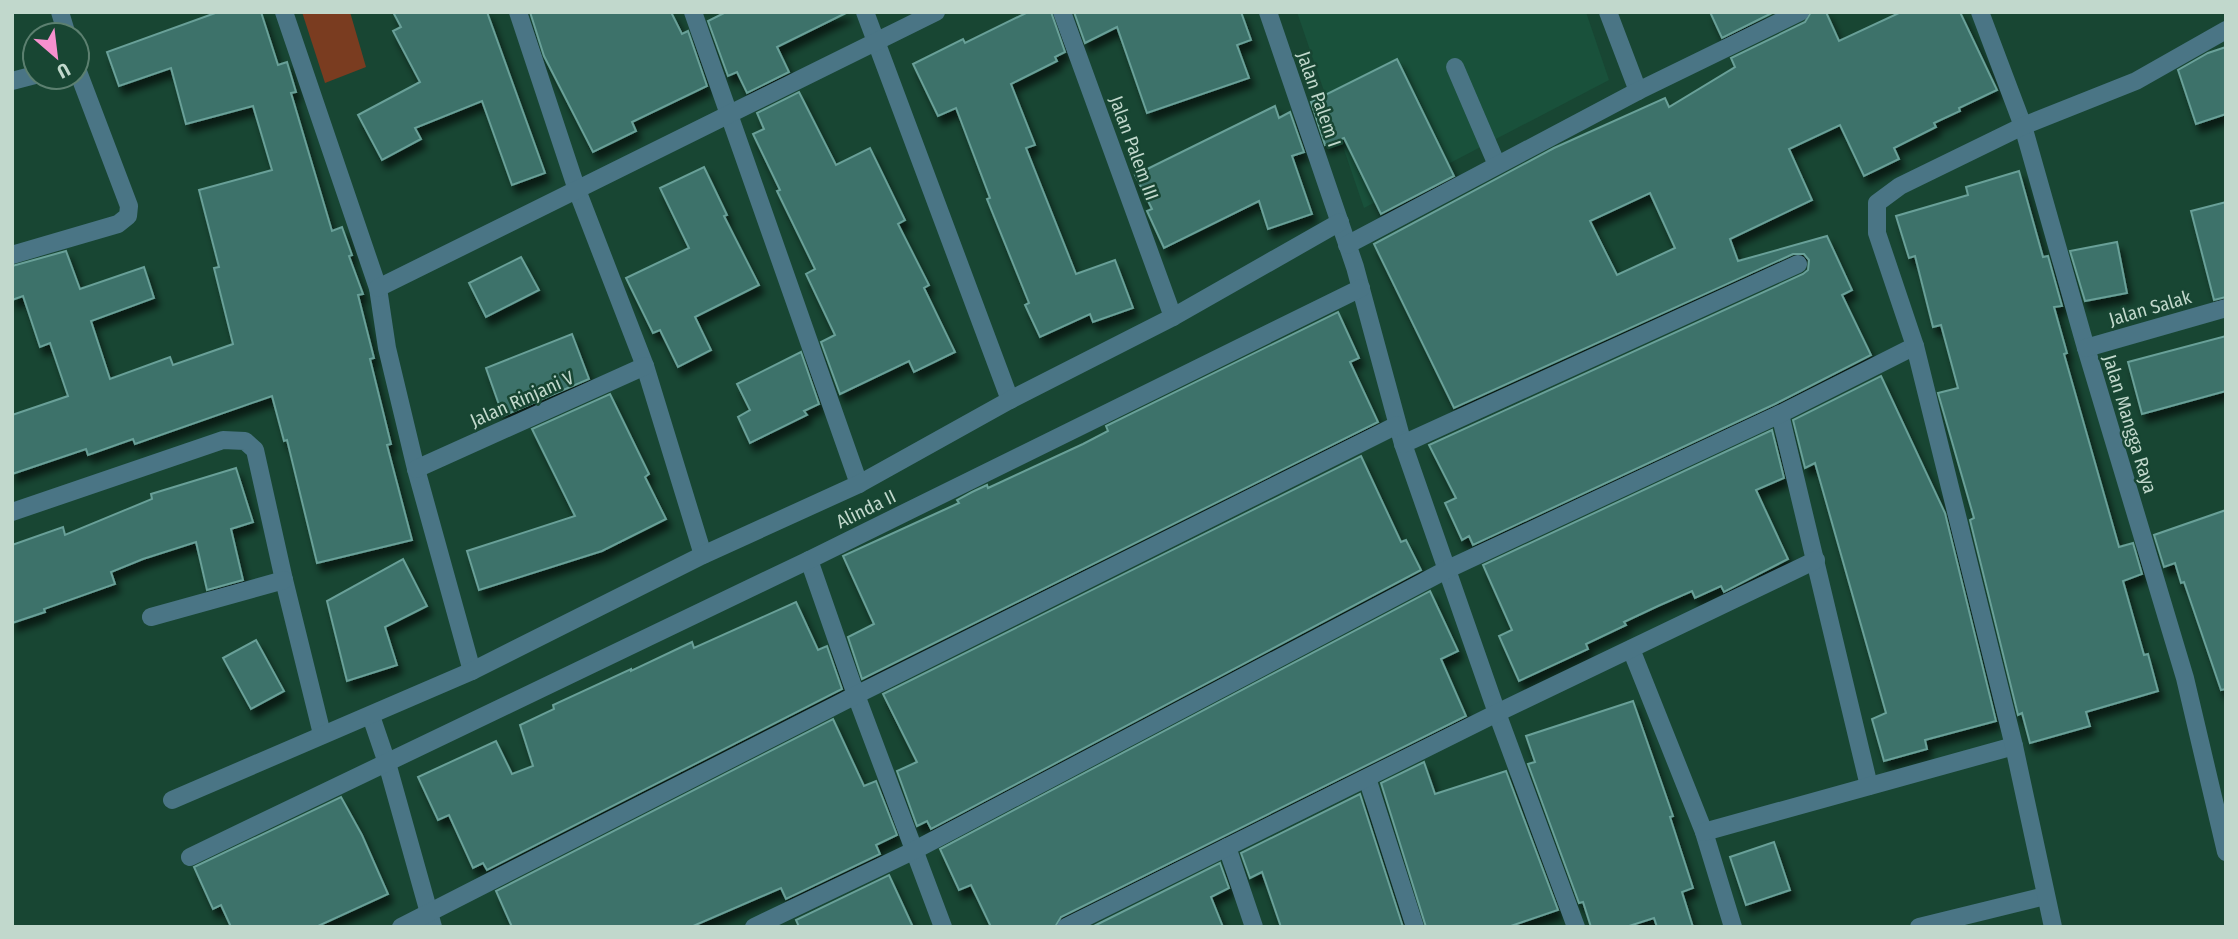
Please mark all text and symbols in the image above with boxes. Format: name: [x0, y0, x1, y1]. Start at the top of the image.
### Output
north arrow: [21, 21, 91, 91]
street label: Jalan Palem I: [1292, 48, 1346, 150]
text: U: [53, 58, 74, 83]
street label: Jalan Palem III: [1104, 93, 1164, 203]
street label: Jalan Salak: [2106, 285, 2194, 331]
street label: Jalan Mangga Raya: [2098, 352, 2162, 496]
street label: Jalan Rinjani V: [467, 366, 578, 432]
street label: Alinda II: [832, 485, 900, 533]

